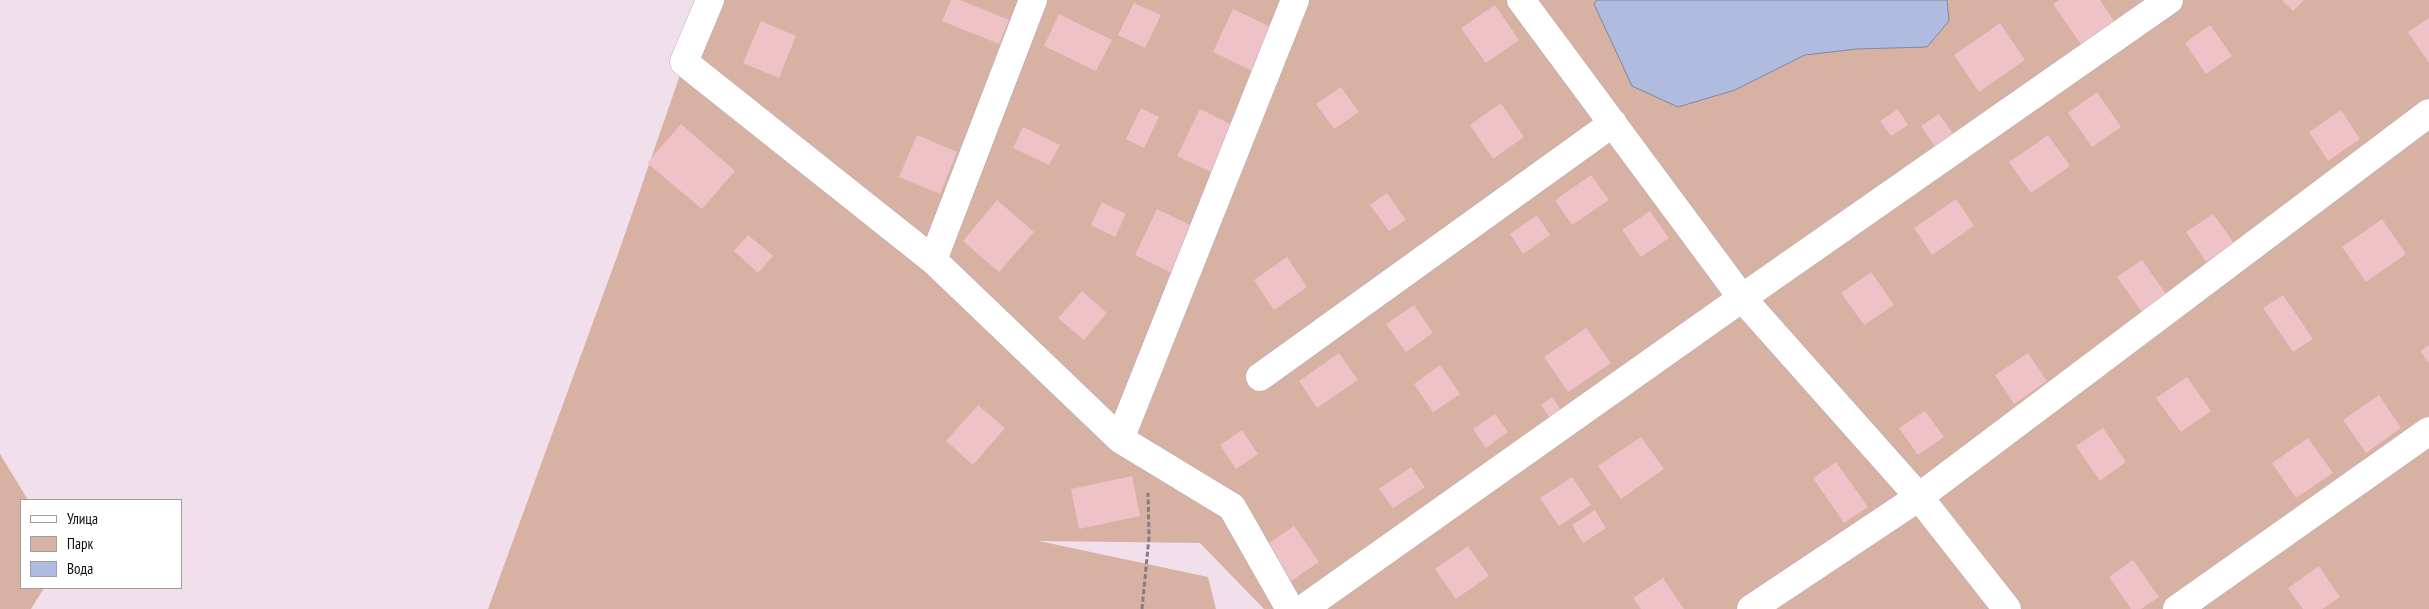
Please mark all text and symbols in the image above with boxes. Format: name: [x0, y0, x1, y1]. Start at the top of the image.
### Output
legend: [20, 499, 182, 589]
text: Улица: [67, 509, 98, 528]
text: Парк: [67, 534, 93, 553]
text: Вода: [67, 559, 93, 578]

